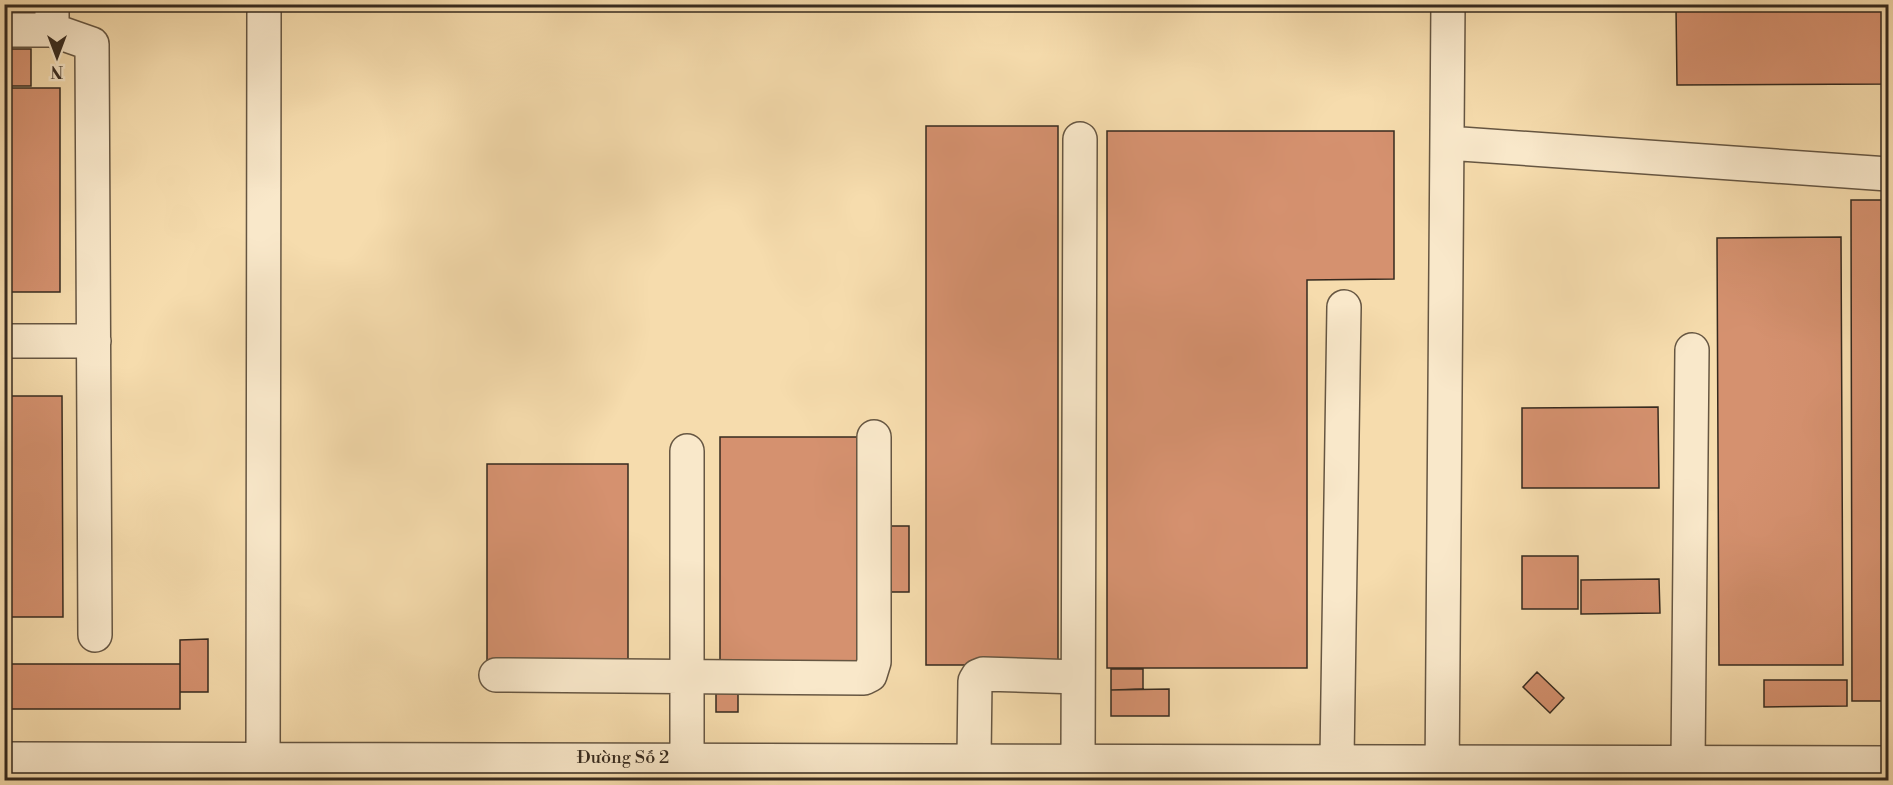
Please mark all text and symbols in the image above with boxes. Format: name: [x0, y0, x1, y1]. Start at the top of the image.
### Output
north arrow: [27, 27, 87, 87]
text: N: [50, 61, 63, 81]
street label: Đường Số 2: [577, 746, 669, 769]

